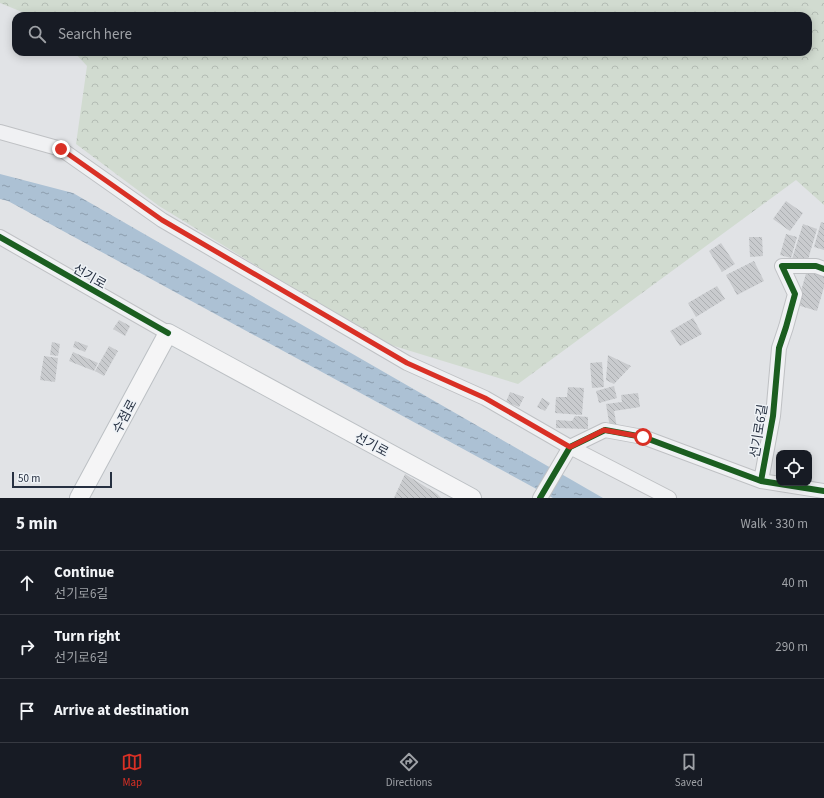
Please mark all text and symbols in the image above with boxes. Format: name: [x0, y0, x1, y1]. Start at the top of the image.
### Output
search box: [12, 12, 812, 56]
icon: search: [26, 23, 48, 45]
text: Search here: [58, 24, 132, 45]
route end: [52, 140, 70, 158]
street label: 선기로: [69, 260, 110, 294]
street label: 수점로: [109, 396, 141, 437]
street label: 선기로6길: [746, 403, 772, 459]
route start: [634, 428, 652, 446]
street label: 선기로: [351, 429, 392, 461]
map controls: [776, 450, 812, 486]
button: locate: [776, 450, 812, 486]
scale bar: [12, 470, 112, 489]
text: 50 m: [18, 471, 40, 486]
text: 5 min: [16, 512, 57, 536]
text: Walk · 330 m: [740, 515, 808, 533]
text: Continue: [54, 562, 114, 583]
icon: ahead: [16, 572, 38, 594]
text: 40 m: [782, 574, 808, 592]
text: 선기로6길: [54, 585, 108, 603]
text: Turn right: [54, 626, 120, 647]
icon: right: [16, 636, 38, 658]
text: 290 m: [775, 638, 808, 656]
text: 선기로6길: [54, 649, 108, 667]
icon: arrive: [16, 700, 38, 722]
text: Arrive at destination: [54, 700, 189, 721]
tab: Map: [121, 751, 143, 790]
tab: Directions: [386, 751, 432, 790]
tab: Saved: [675, 751, 703, 790]

